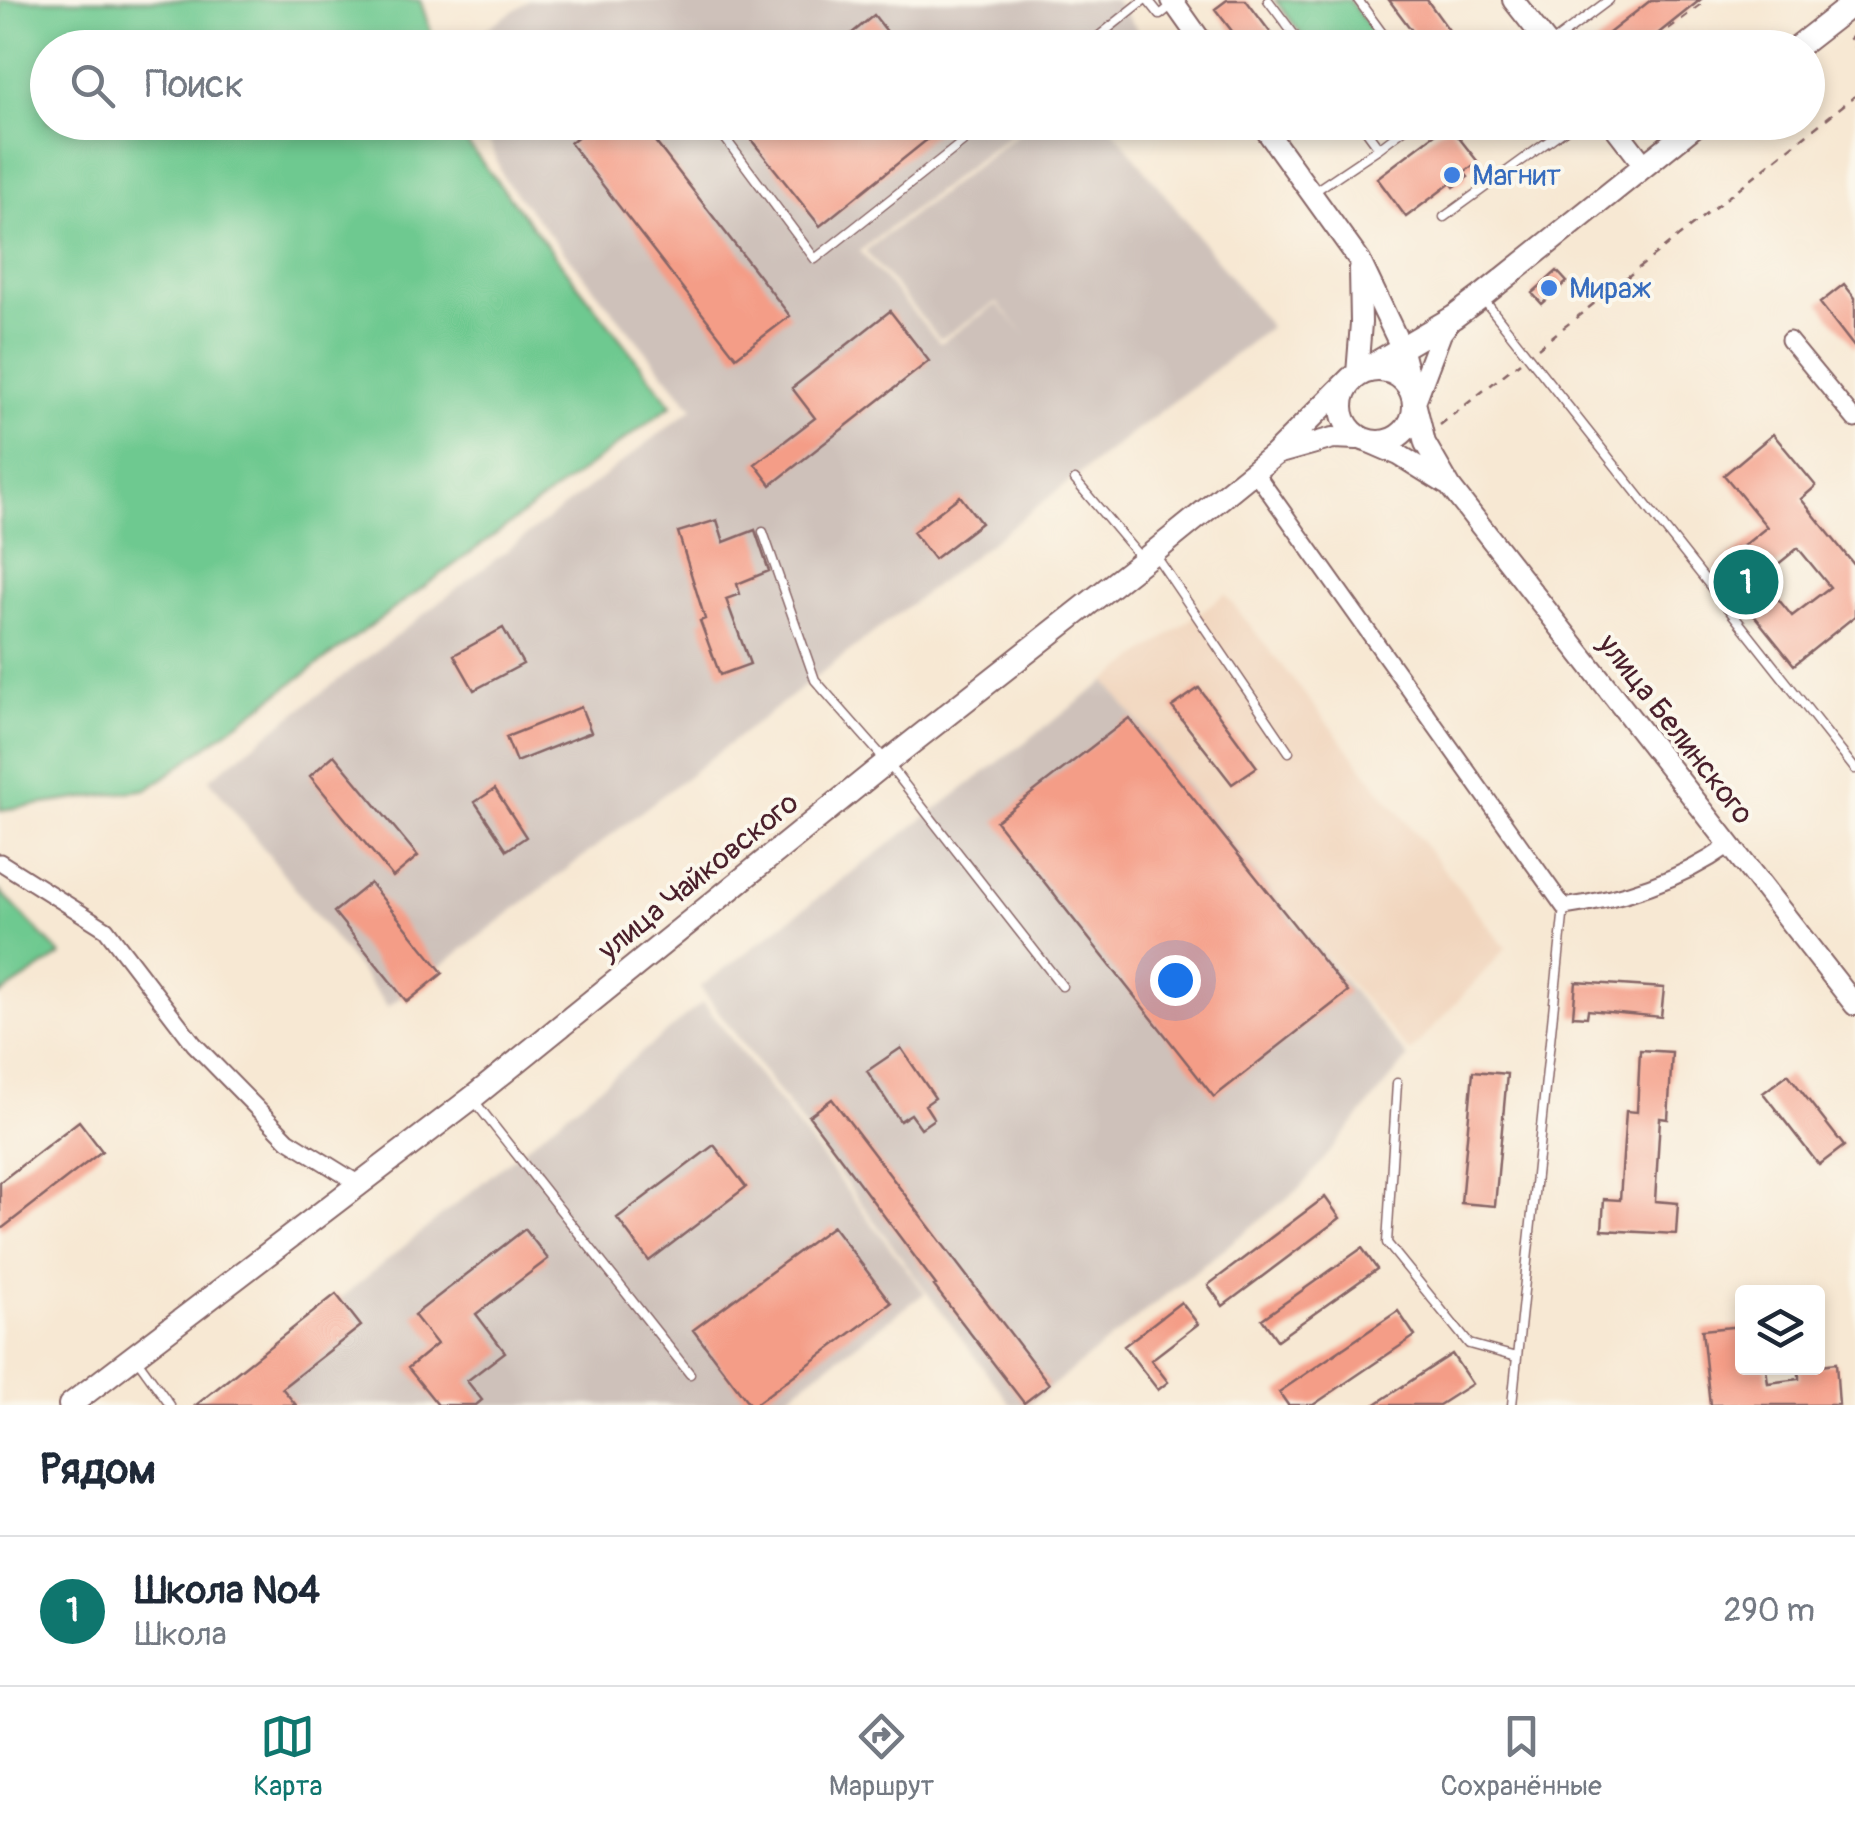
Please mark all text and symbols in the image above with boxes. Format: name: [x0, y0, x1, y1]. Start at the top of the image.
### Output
search box: [30, 30, 1825, 140]
icon: search: [65, 58, 120, 113]
text: Поиск: [145, 61, 244, 109]
place label: Магнит: [1472, 157, 1561, 194]
marker: Магнит: [1441, 164, 1463, 186]
place label: Мираж: [1569, 270, 1652, 307]
marker: Мираж: [1538, 277, 1560, 299]
pin: 1: [1714, 544, 1778, 620]
street label: улица Белинского: [1589, 626, 1761, 832]
street label: улица Чайковского: [590, 784, 806, 969]
your location: [1150, 955, 1201, 1006]
map controls: [1735, 1285, 1825, 1375]
button: layers: [1735, 1285, 1825, 1375]
text: Рядом: [40, 1444, 156, 1496]
text: Школа №4: [135, 1567, 320, 1615]
text: 1: [66, 1591, 79, 1631]
text: 290 m: [1723, 1591, 1815, 1631]
text: Школа: [135, 1615, 227, 1655]
tab: Карта: [253, 1709, 323, 1804]
tab: Маршрут: [829, 1709, 934, 1804]
tab: Сохранённые: [1440, 1709, 1602, 1804]

